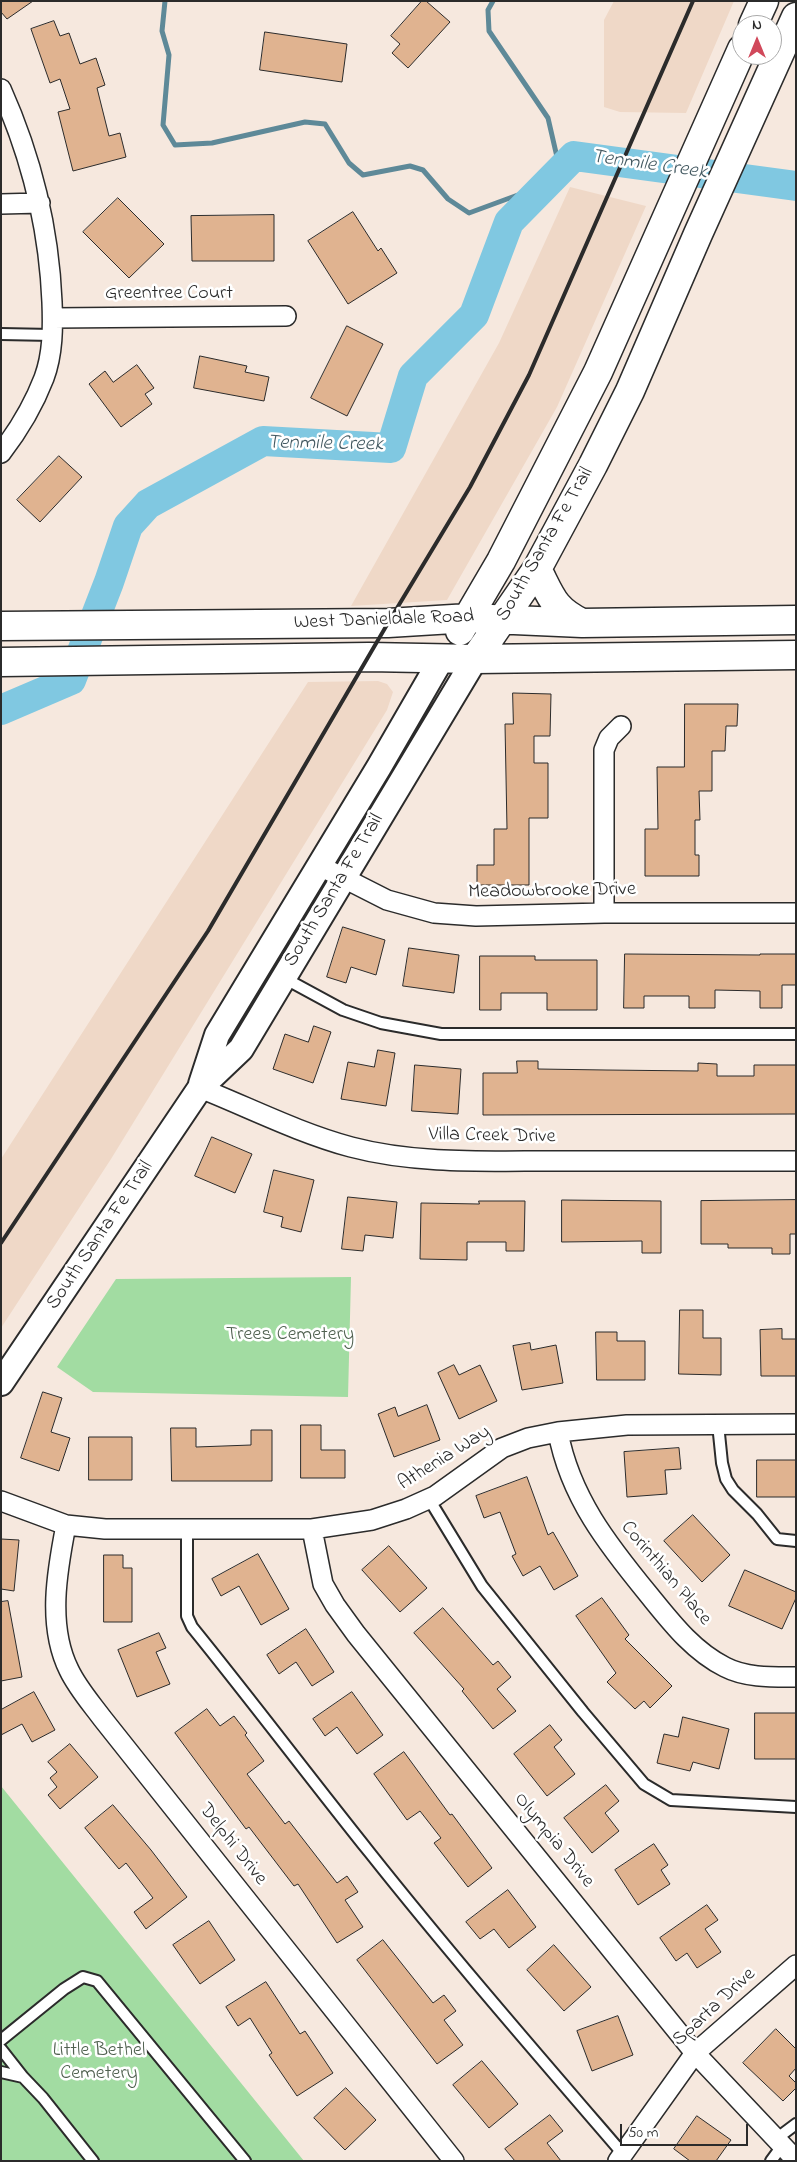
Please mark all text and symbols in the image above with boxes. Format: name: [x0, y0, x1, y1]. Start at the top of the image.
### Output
north arrow: [732, 15, 782, 65]
text: N: [752, 15, 762, 36]
water label: Tenmile Creek: [590, 145, 708, 187]
street label: Greentree Court: [105, 283, 233, 307]
water label: Tenmile Creek: [267, 431, 383, 459]
street label: South Santa Fe Trail: [492, 464, 600, 626]
street label: West Danieldale Road: [293, 606, 475, 636]
street label: South Santa Fe Trail: [280, 810, 390, 972]
street label: Meadowbrooke Drive: [468, 879, 636, 905]
street label: Villa Creek Drive: [428, 1124, 556, 1150]
street label: South Santa Fe Trail: [42, 1157, 160, 1315]
park label: Trees Cemetery: [226, 1324, 354, 1348]
street label: Athenia Way: [394, 1421, 496, 1497]
street label: Corinthian Place: [614, 1517, 716, 1631]
street label: Olympia Drive: [507, 1789, 599, 1893]
street label: Delphi Drive: [193, 1799, 271, 1891]
street label: Sparta Drive: [668, 1963, 762, 2053]
park label: Little Bethel Cemetery: [53, 2040, 145, 2087]
scale bar: [622, 2114, 750, 2146]
text: 50 m: [628, 2122, 658, 2144]

